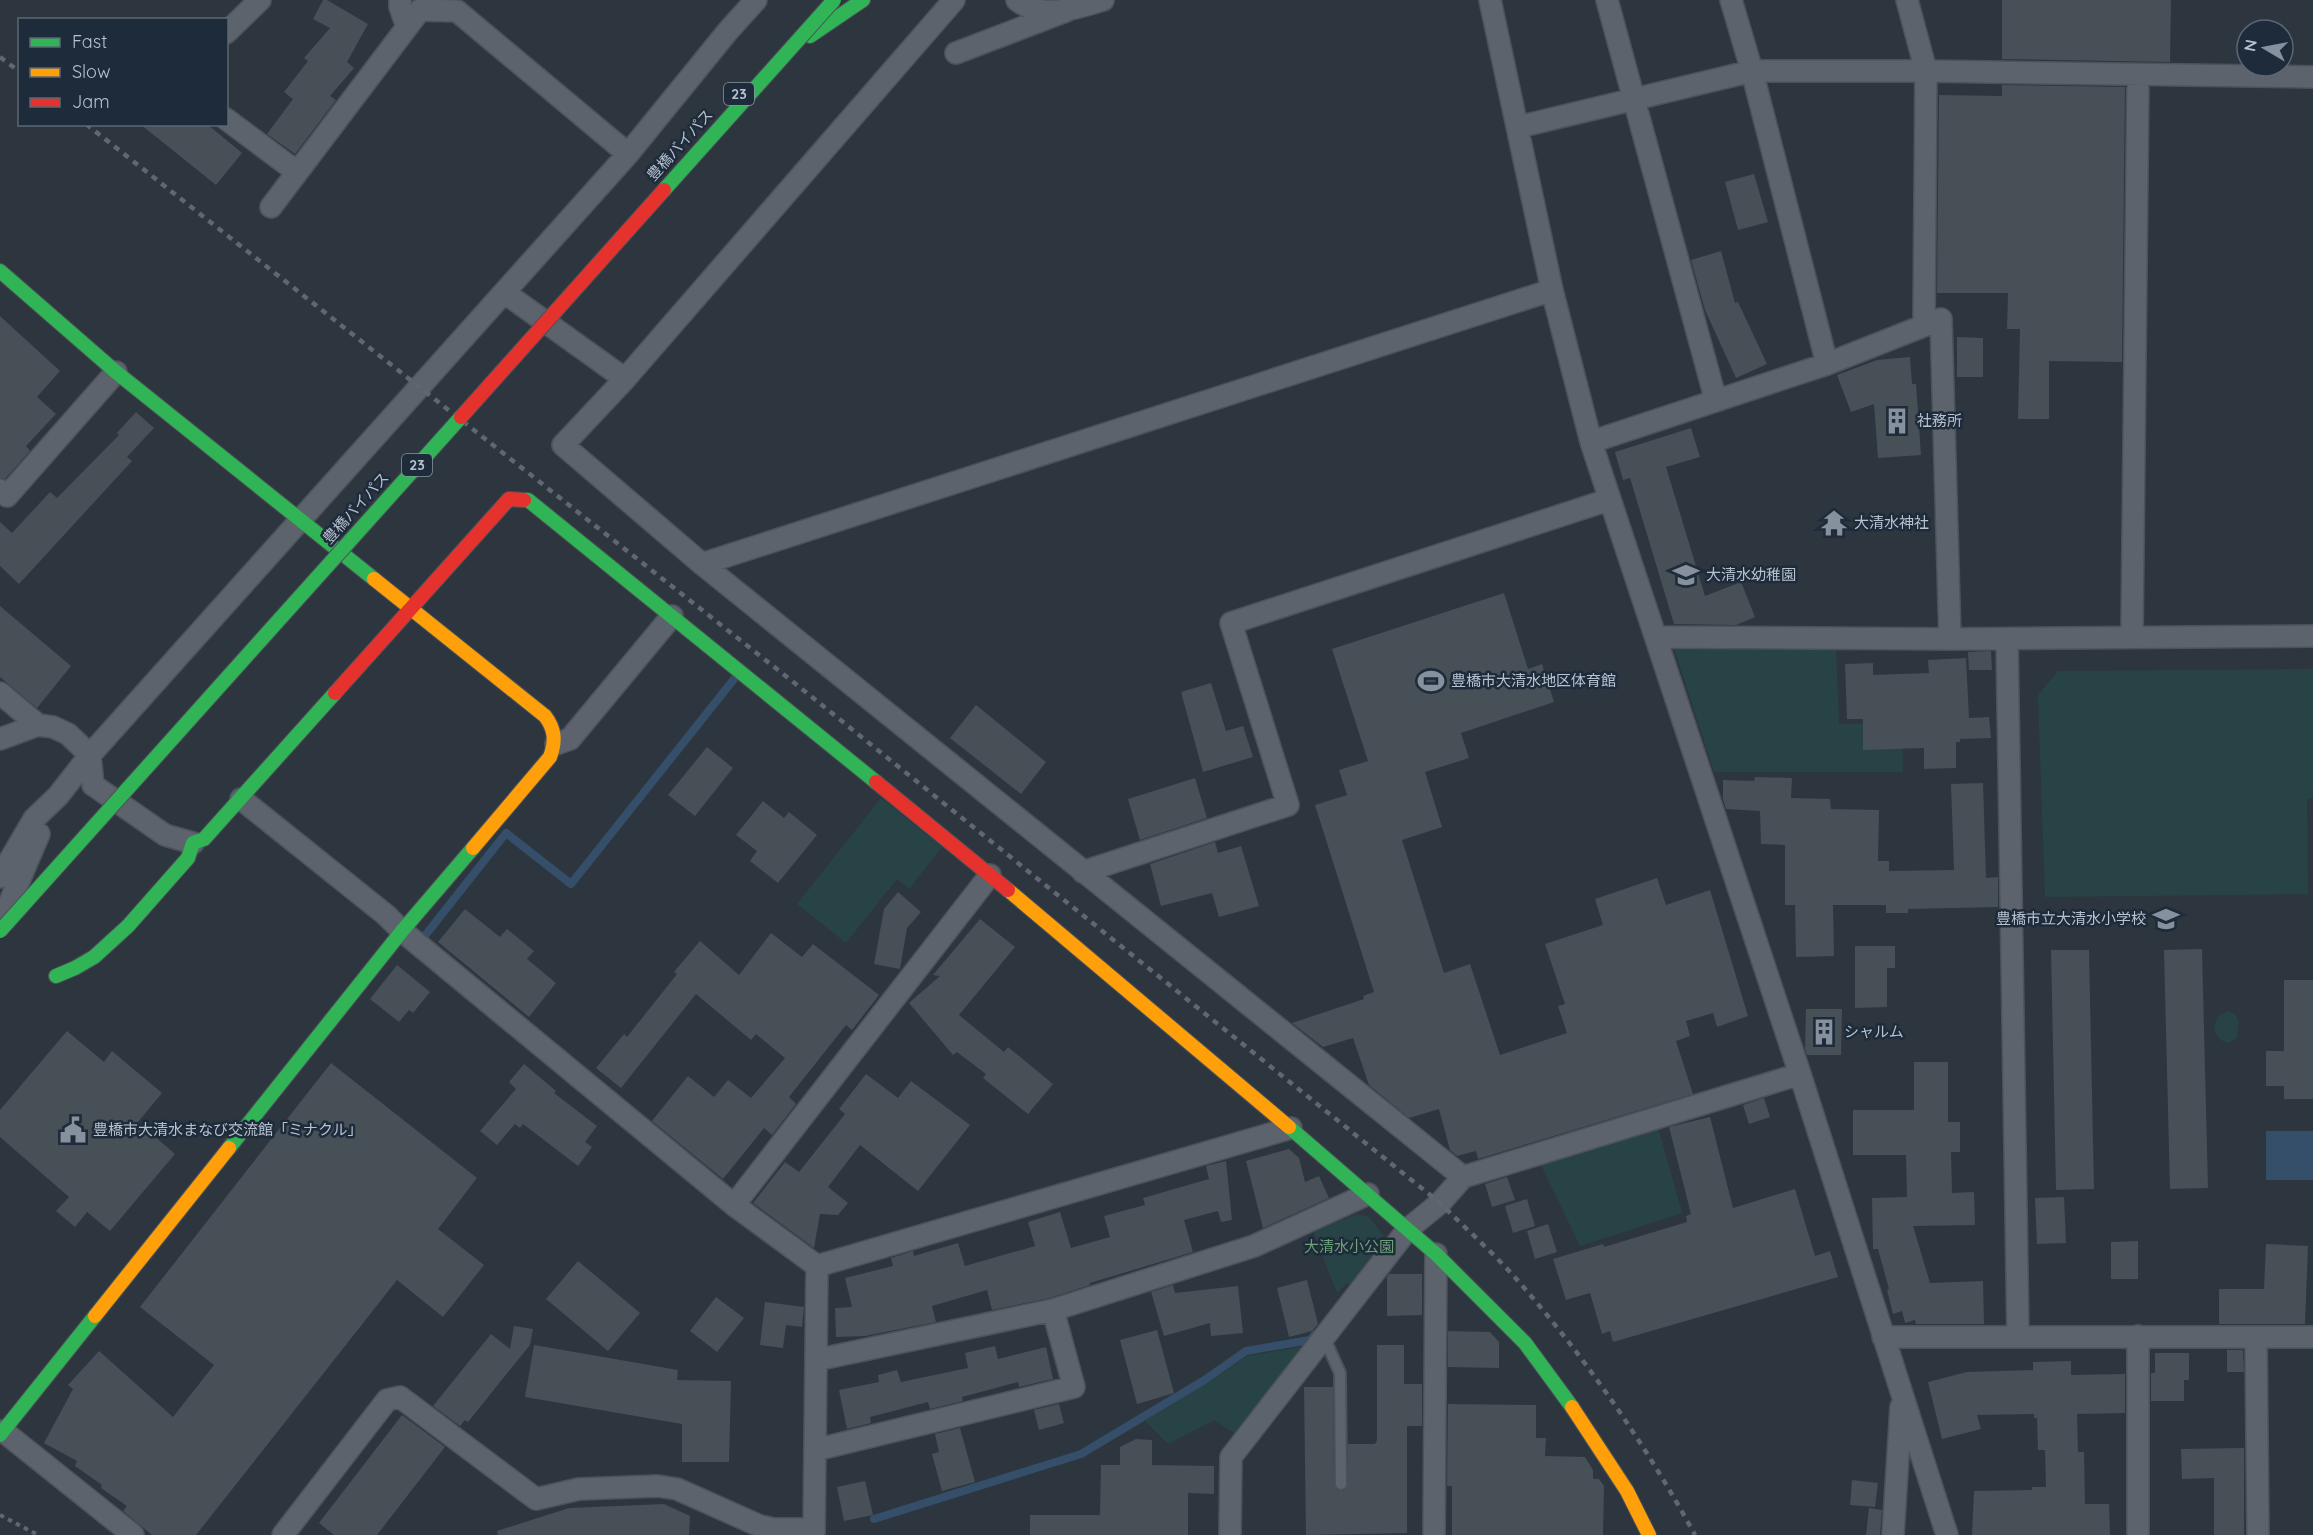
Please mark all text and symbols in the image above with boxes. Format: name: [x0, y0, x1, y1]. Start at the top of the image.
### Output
legend: [18, 18, 228, 126]
north arrow: [2235, 18, 2295, 78]
text: Fast: [72, 30, 107, 53]
text: N: [2239, 38, 2261, 53]
text: Slow: [72, 60, 110, 83]
road number: 23: [724, 83, 754, 105]
text: Jam: [72, 90, 110, 113]
street label: 豊橋バイパス: [643, 105, 717, 184]
building icon: 社務所: [1882, 406, 1912, 436]
place label: 社務所: [1917, 411, 1962, 430]
road number: 23: [402, 454, 432, 476]
street label: 豊橋バイパス: [319, 468, 393, 547]
temple icon: 大清水神社: [1819, 508, 1849, 538]
place label: 大清水神社: [1854, 513, 1929, 532]
school or university icon: 大清水幼稚園: [1671, 560, 1701, 590]
place label: 大清水幼稚園: [1706, 565, 1796, 584]
sports icon: 豊橋市大清水地区体育館: [1416, 666, 1446, 696]
place label: 豊橋市大清水地区体育館: [1451, 671, 1616, 690]
school or university icon: 豊橋市立大清水小学校: [2151, 904, 2181, 934]
place label: 豊橋市立大清水小学校: [1996, 909, 2146, 928]
building icon: シャルム: [1809, 1017, 1839, 1047]
place label: シャルム: [1844, 1022, 1904, 1041]
public building icon: 豊橋市大清水まなび交流館「ミナクル」: [58, 1115, 88, 1145]
place label: 豊橋市大清水まなび交流館「ミナクル」: [93, 1120, 363, 1139]
park label: 大清水小公園: [1304, 1237, 1394, 1256]

